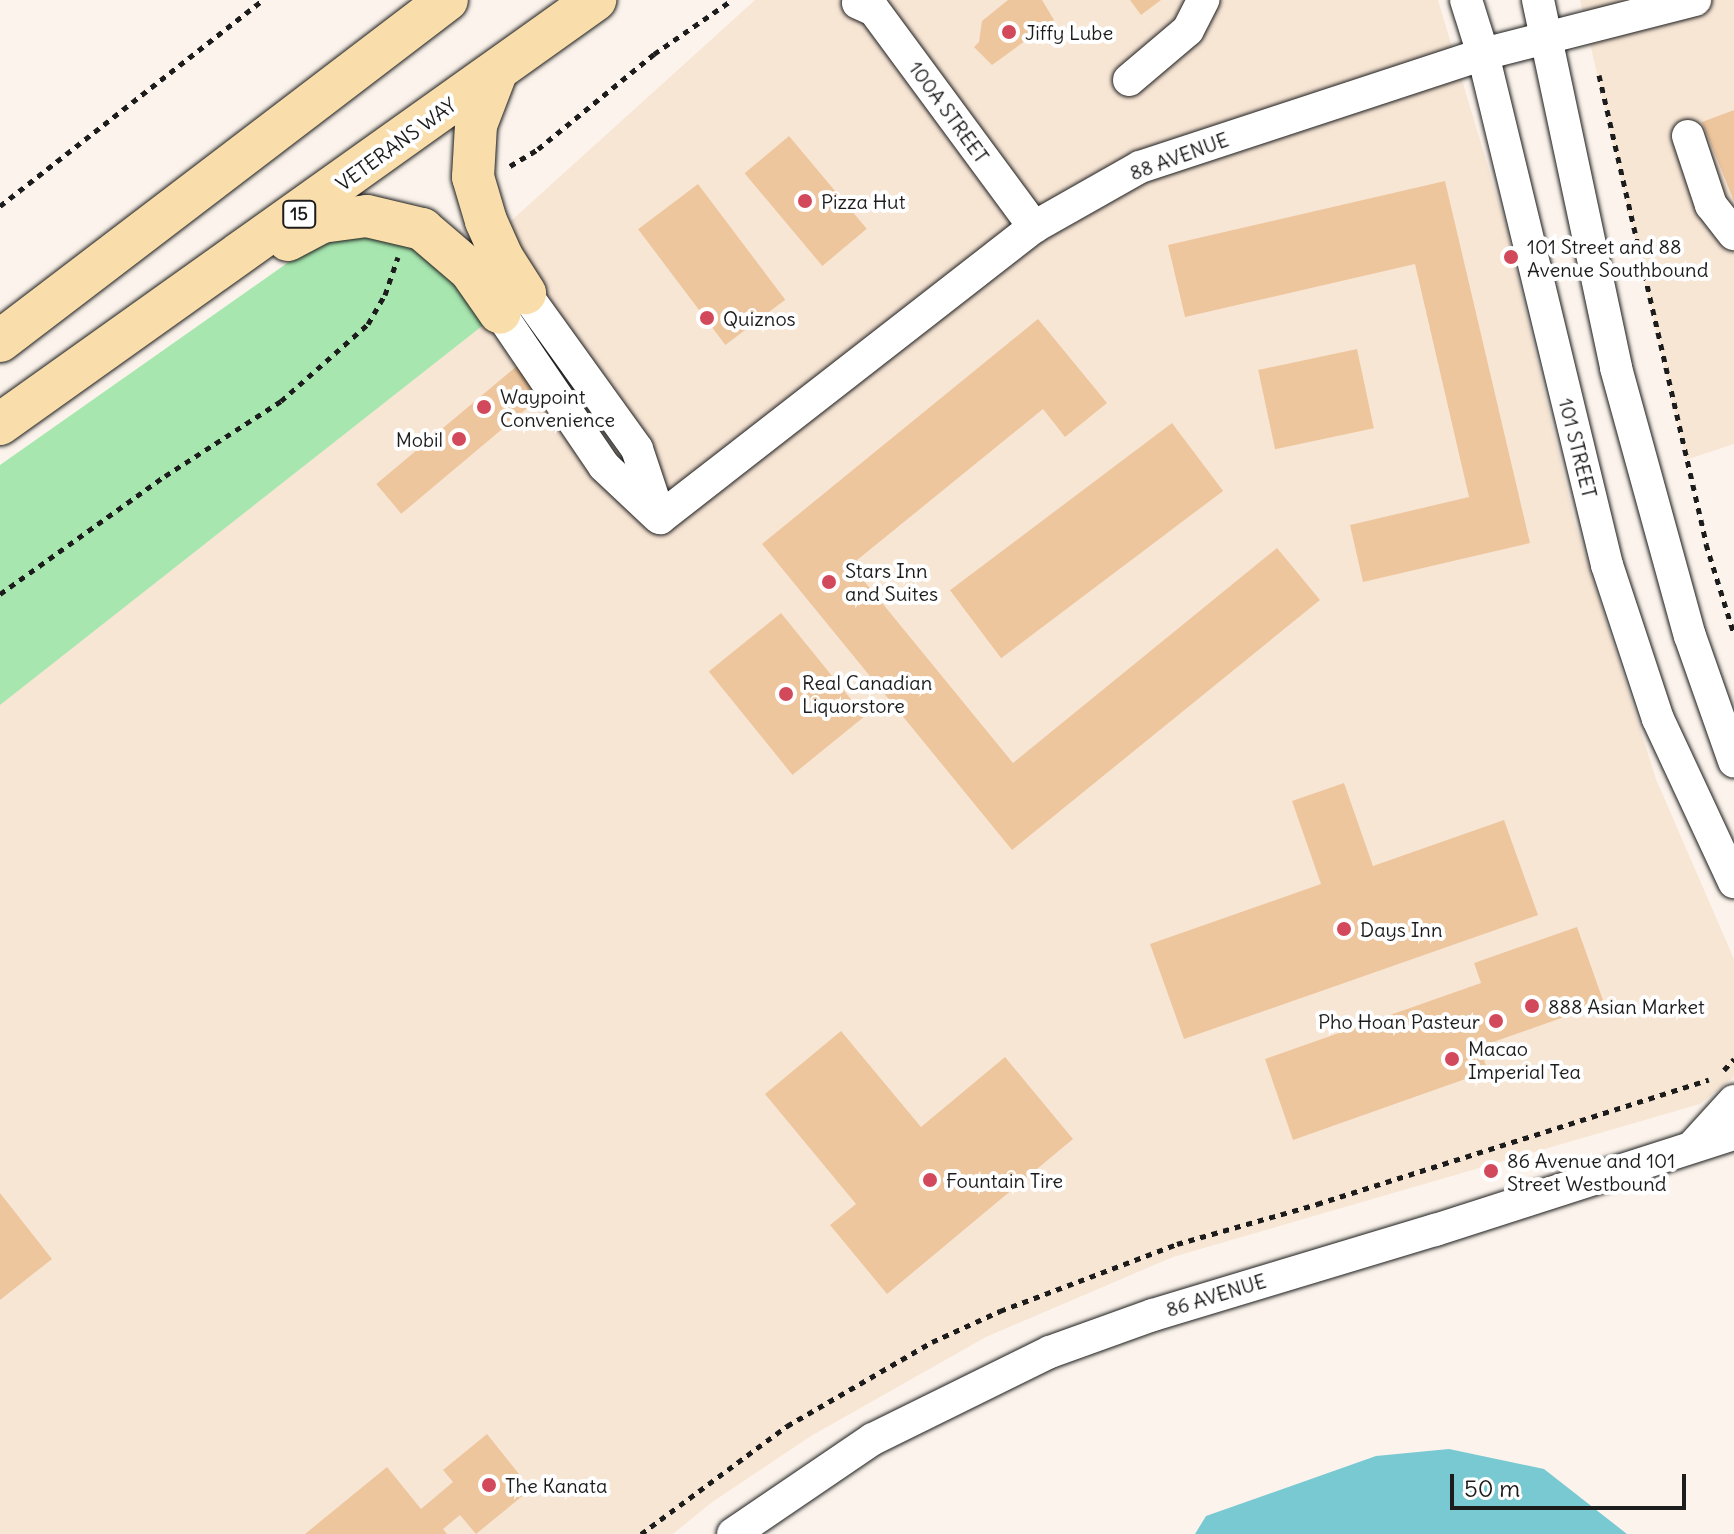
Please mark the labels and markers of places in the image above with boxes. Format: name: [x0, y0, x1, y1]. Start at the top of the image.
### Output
place label: Jiffy Lube: [1025, 20, 1113, 44]
marker: Jiffy Lube: [1000, 23, 1018, 41]
place label: Pizza Hut: [821, 189, 905, 213]
marker: Pizza Hut: [796, 192, 814, 210]
place label: 101 Street and 88 Avenue Southbound: [1527, 234, 1708, 281]
marker: 101 Street and 88 Avenue Southbound: [1502, 248, 1520, 266]
place label: Quiznos: [723, 306, 796, 330]
marker: Quiznos: [698, 309, 716, 327]
place label: Waypoint Convenience: [500, 384, 615, 431]
marker: Waypoint Convenience: [475, 398, 493, 416]
place label: Mobil: [396, 427, 443, 451]
marker: Mobil: [450, 430, 468, 448]
place label: Stars Inn and Suites: [845, 558, 938, 605]
marker: Stars Inn and Suites: [820, 573, 838, 591]
place label: Real Canadian Liquorstore: [802, 670, 932, 717]
marker: Real Canadian Liquorstore: [777, 685, 795, 703]
place label: Days Inn: [1360, 917, 1442, 941]
marker: Days Inn: [1335, 920, 1353, 938]
place label: 888 Asian Market: [1548, 994, 1705, 1018]
marker: 888 Asian Market: [1523, 997, 1541, 1015]
place label: Pho Hoan Pasteur: [1318, 1009, 1480, 1033]
marker: Pho Hoan Pasteur: [1487, 1012, 1505, 1030]
place label: Macao Imperial Tea: [1468, 1036, 1581, 1083]
marker: Macao Imperial Tea: [1443, 1050, 1461, 1068]
place label: 86 Avenue and 101 Street Westbound: [1507, 1148, 1675, 1195]
marker: 86 Avenue and 101 Street Westbound: [1482, 1162, 1500, 1180]
place label: Fountain Tire: [946, 1168, 1063, 1192]
marker: Fountain Tire: [921, 1171, 939, 1189]
place label: The Kanata: [505, 1473, 607, 1497]
marker: The Kanata: [480, 1476, 498, 1494]

